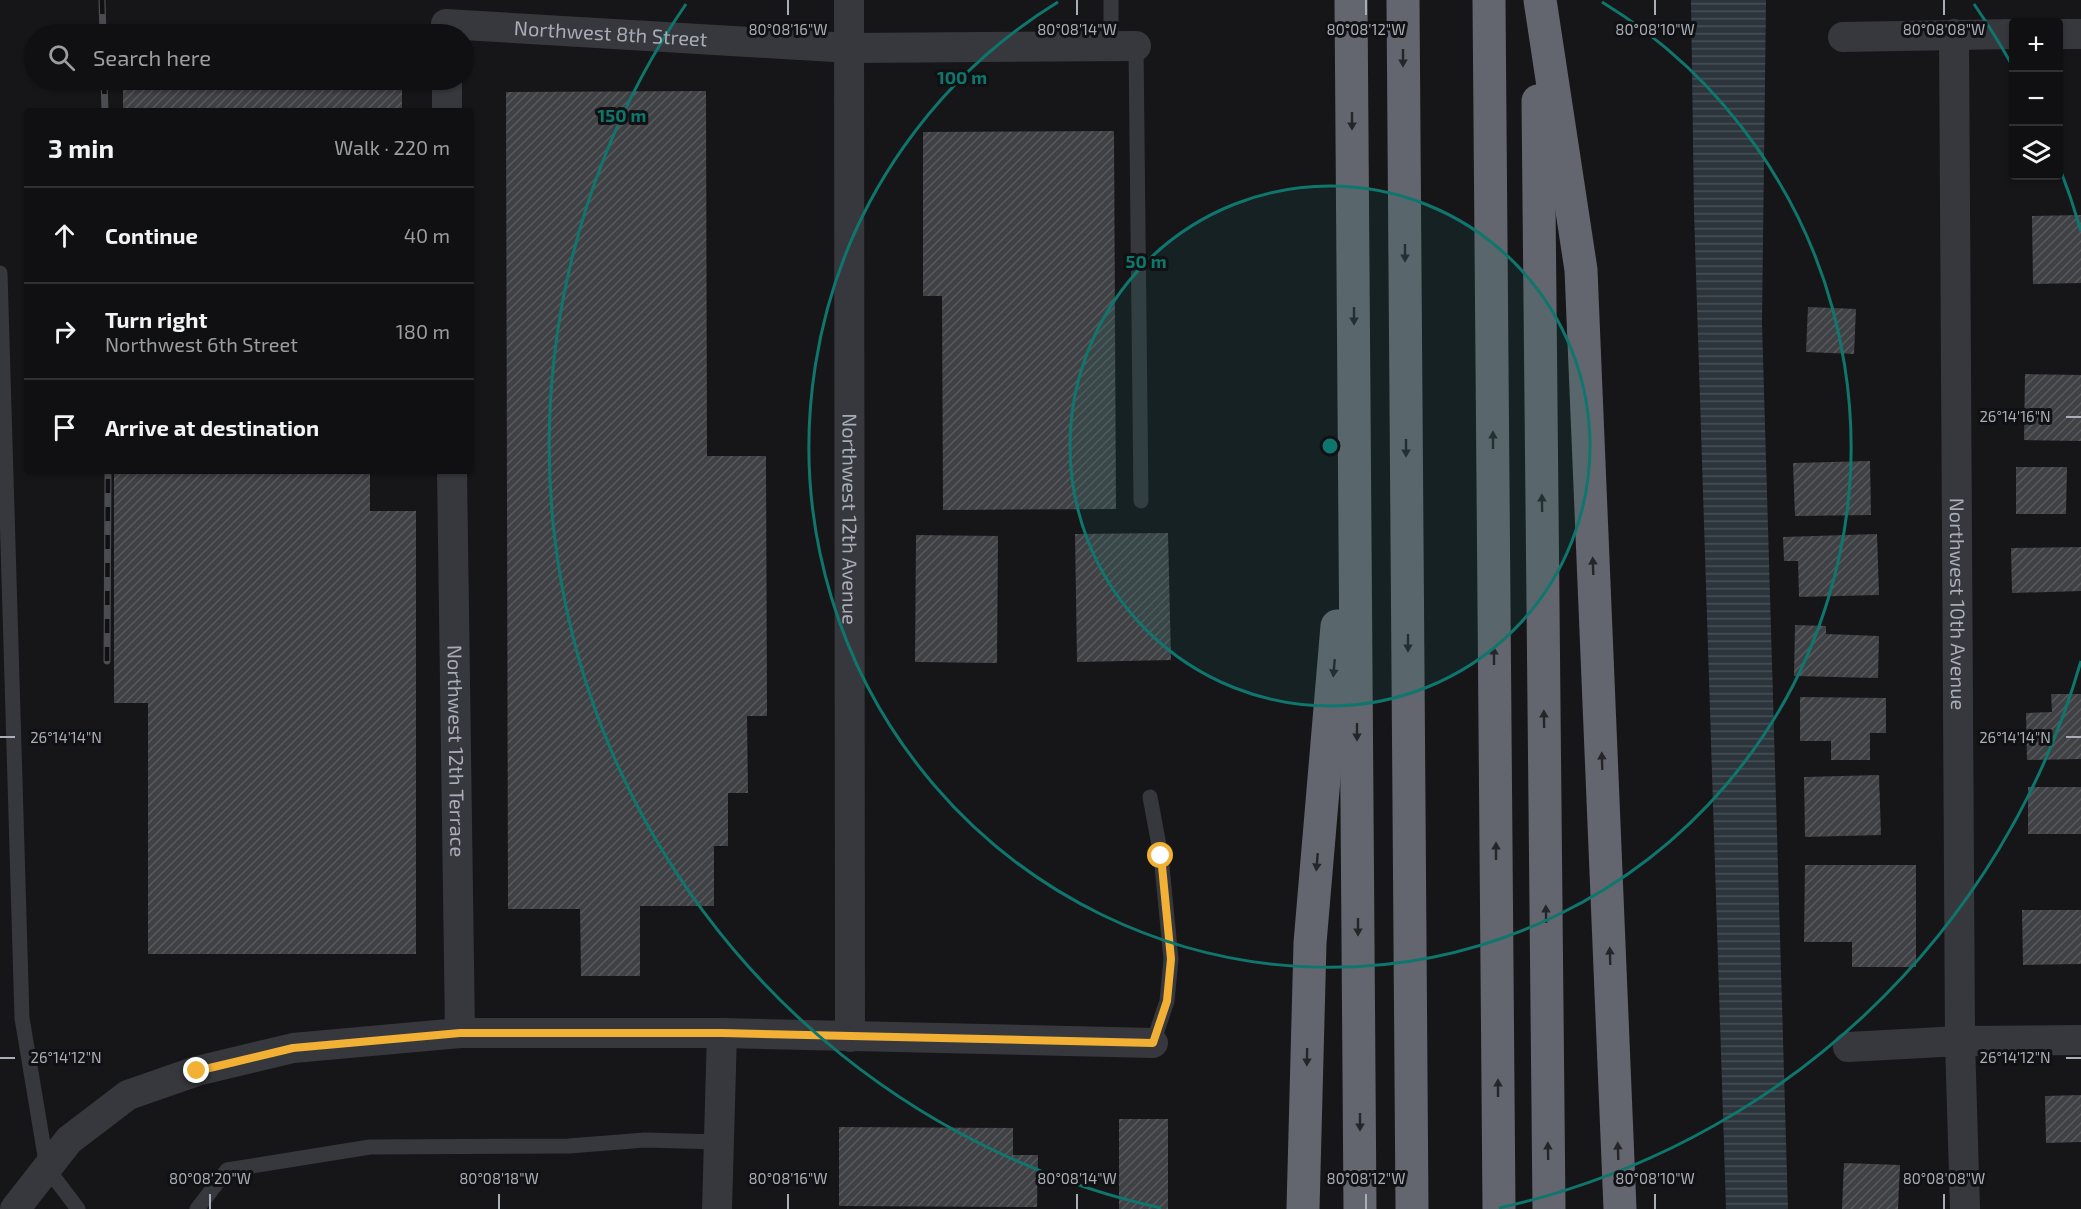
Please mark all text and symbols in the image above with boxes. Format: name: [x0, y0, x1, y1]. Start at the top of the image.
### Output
street label: Northwest 8th Street: [513, 15, 709, 51]
map controls: [2009, 18, 2063, 180]
button: +: [2009, 18, 2063, 72]
text: 80°08'16"W: [749, 20, 827, 38]
text: 80°08'14"W: [1037, 20, 1117, 38]
text: 80°08'12"W: [1327, 20, 1405, 38]
text: 80°08'10"W: [1615, 20, 1695, 38]
text: 80°08'08"W: [1903, 20, 1985, 38]
search box: [24, 24, 474, 90]
icon: search: [45, 41, 78, 74]
text: Search here: [93, 44, 211, 70]
one-way arrow: [1398, 49, 1408, 68]
text: 100 m: [937, 66, 987, 88]
button: −: [2009, 72, 2063, 126]
text: 150 m: [598, 104, 646, 126]
one-way arrow: [1347, 112, 1357, 131]
button: layers: [2009, 126, 2063, 180]
text: 3 min: [48, 132, 114, 163]
text: Walk · 220 m: [334, 135, 450, 159]
icon: ahead: [48, 219, 81, 252]
text: Continue: [105, 222, 198, 248]
text: 40 m: [404, 223, 450, 247]
one-way arrow: [1400, 244, 1410, 263]
text: 50 m: [1125, 250, 1167, 272]
text: Turn right: [105, 306, 207, 332]
one-way arrow: [1349, 307, 1359, 326]
icon: right: [48, 315, 81, 348]
text: 180 m: [396, 319, 450, 343]
text: Northwest 6th Street: [105, 332, 298, 356]
text: 26°14'16"N: [1979, 407, 2051, 425]
icon: arrive: [48, 411, 81, 444]
street label: Northwest 12th Avenue: [838, 413, 863, 625]
text: Arrive at destination: [105, 414, 319, 440]
one-way arrow: [1488, 430, 1498, 449]
centre of rings: [1320, 436, 1340, 456]
one-way arrow: [1401, 439, 1411, 458]
one-way arrow: [1537, 493, 1547, 512]
street label: Northwest 10th Avenue: [1946, 498, 1971, 710]
one-way arrow: [1589, 557, 1598, 576]
one-way arrow: [1403, 634, 1413, 653]
street label: Northwest 12th Terrace: [443, 645, 470, 857]
one-way arrow: [1490, 646, 1499, 665]
one-way arrow: [1329, 658, 1338, 677]
one-way arrow: [1539, 709, 1549, 728]
one-way arrow: [1352, 722, 1362, 741]
text: 26°14'14"N: [30, 728, 102, 746]
text: 26°14'14"N: [1979, 728, 2051, 746]
one-way arrow: [1597, 751, 1606, 770]
one-way arrow: [1491, 841, 1501, 860]
route start: [1147, 842, 1173, 868]
one-way arrow: [1312, 853, 1322, 872]
one-way arrow: [1541, 904, 1551, 923]
one-way arrow: [1353, 917, 1363, 936]
one-way arrow: [1605, 946, 1614, 965]
one-way arrow: [1302, 1047, 1312, 1066]
text: 26°14'12"N: [31, 1048, 102, 1066]
text: 26°14'12"N: [1980, 1048, 2051, 1066]
route end: [183, 1057, 209, 1083]
one-way arrow: [1493, 1078, 1503, 1097]
one-way arrow: [1355, 1112, 1365, 1131]
one-way arrow: [1543, 1141, 1553, 1160]
one-way arrow: [1613, 1141, 1622, 1160]
text: 80°08'20"W: [169, 1169, 251, 1187]
text: 80°08'18"W: [459, 1169, 539, 1187]
text: 80°08'16"W: [749, 1169, 827, 1187]
text: 80°08'14"W: [1037, 1169, 1117, 1187]
text: 80°08'12"W: [1327, 1169, 1405, 1187]
text: 80°08'10"W: [1615, 1169, 1695, 1187]
text: 80°08'08"W: [1903, 1169, 1985, 1187]

